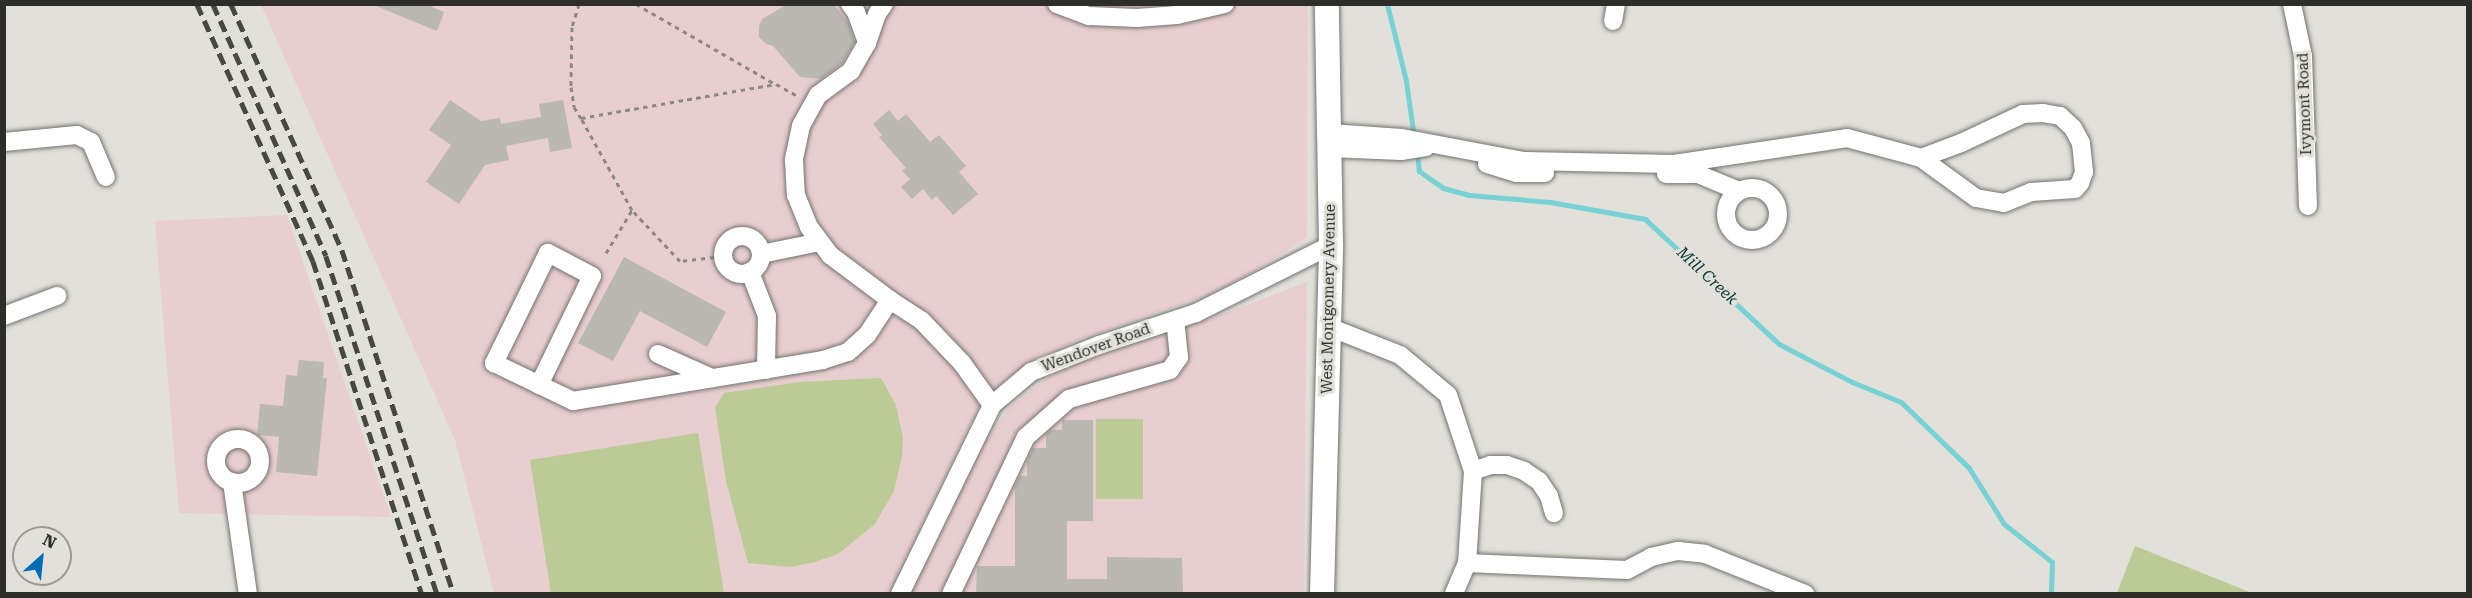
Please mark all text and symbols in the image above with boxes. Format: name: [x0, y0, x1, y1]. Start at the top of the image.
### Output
street label: Ivymont Road: [2294, 53, 2316, 155]
street label: West Montgomery Avenue: [1318, 204, 1340, 394]
water label: Mill Creek: [1673, 243, 1741, 309]
street label: Wendover Road: [1039, 320, 1153, 376]
north arrow: [12, 526, 72, 586]
text: N: [40, 530, 59, 553]

